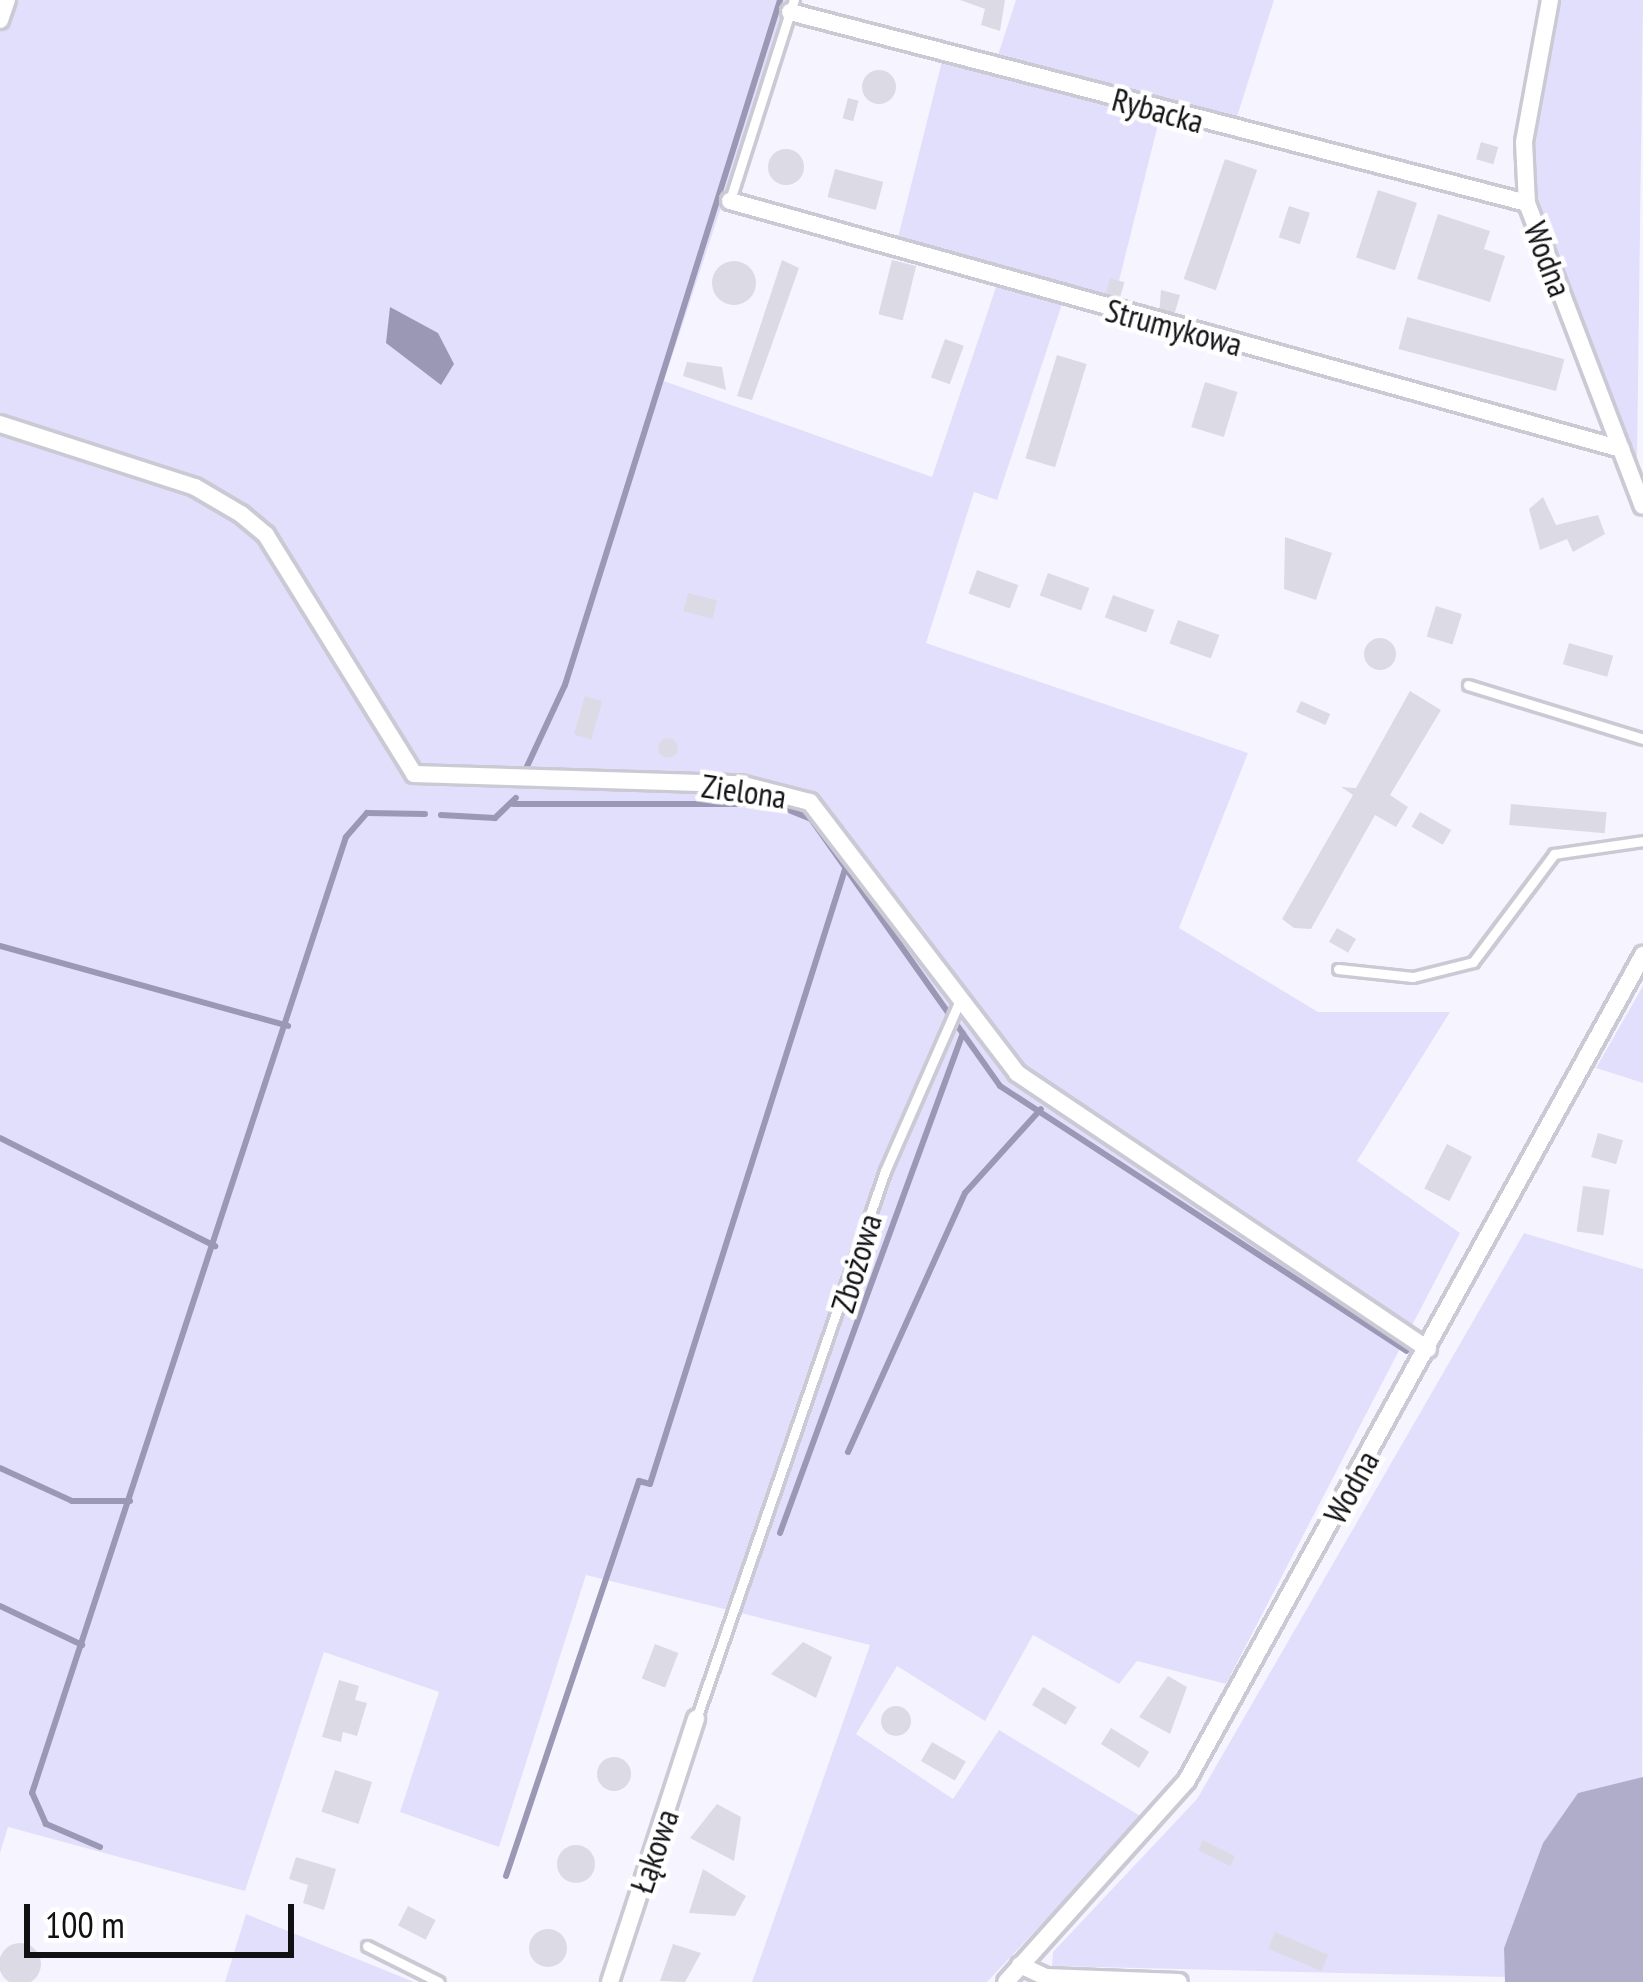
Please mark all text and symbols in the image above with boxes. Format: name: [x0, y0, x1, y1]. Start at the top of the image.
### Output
street label: Rybacka: [1108, 79, 1208, 141]
street label: Wodna: [1516, 216, 1580, 302]
street label: Strumykowa: [1101, 290, 1247, 364]
street label: Zielona: [699, 765, 789, 817]
street label: Zbożowa: [822, 1209, 890, 1317]
street label: Wodna: [1315, 1444, 1387, 1530]
street label: Łąkowa: [621, 1804, 687, 1898]
scale bar: [30, 1880, 300, 1954]
text: 100 m: [45, 1901, 125, 1948]

